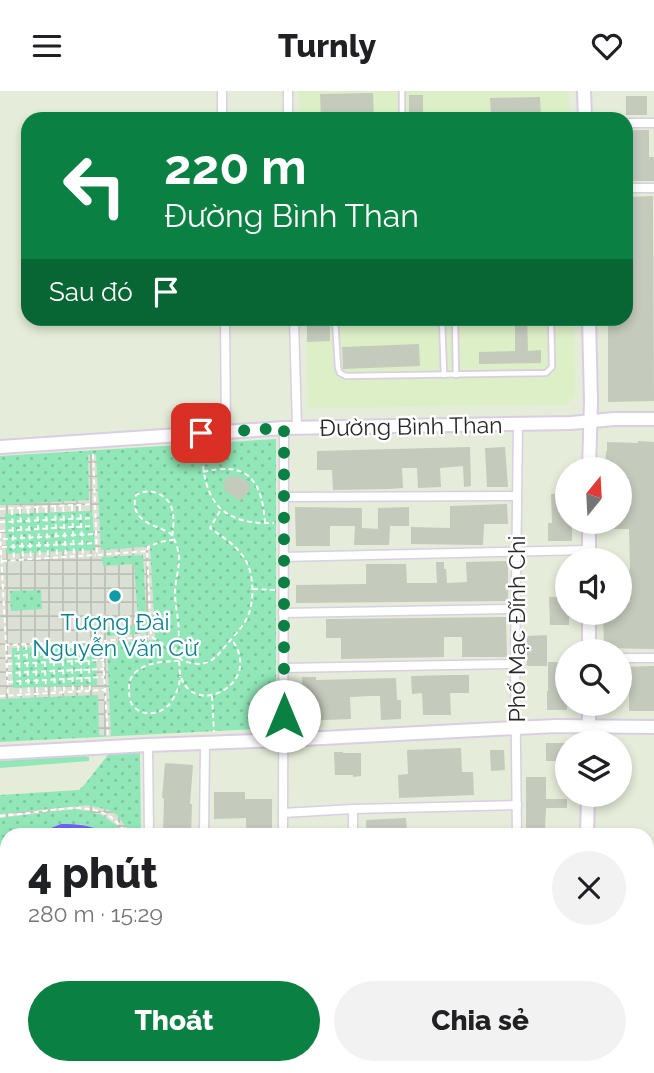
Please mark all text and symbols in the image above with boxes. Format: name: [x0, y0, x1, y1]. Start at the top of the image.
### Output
icon: menu: [28, 27, 66, 65]
text: Turnly: [278, 27, 376, 64]
icon: heart: [588, 27, 626, 65]
text: 220 m: [164, 138, 307, 195]
icon: left: [49, 140, 140, 231]
text: Đường Bình Than: [164, 197, 419, 234]
icon: arrive: [147, 273, 185, 311]
text: Sau đó: [49, 277, 133, 307]
pin: [171, 403, 231, 463]
street label: Đường Bình Than: [319, 411, 503, 441]
icon: arrive: [182, 414, 220, 452]
north arrow: [555, 457, 632, 534]
map controls: [555, 457, 632, 807]
street label: Phố Mạc Đĩnh Chi: [503, 536, 530, 722]
button: sound: [555, 548, 632, 625]
marker: Tượng Đài Nguyễn Văn Cừ: [107, 588, 123, 604]
place label: Tượng Đài Nguyễn Văn Cừ: [32, 608, 199, 661]
button: search: [555, 639, 632, 716]
position arrow: [247, 679, 321, 753]
button: layers: [555, 730, 632, 807]
text: 4 phút: [28, 849, 158, 898]
button: close: [552, 851, 626, 925]
text: 280 m · 15:29: [28, 900, 163, 927]
button: Thoát: [28, 981, 320, 1061]
button: Chia sẻ: [334, 981, 626, 1061]

